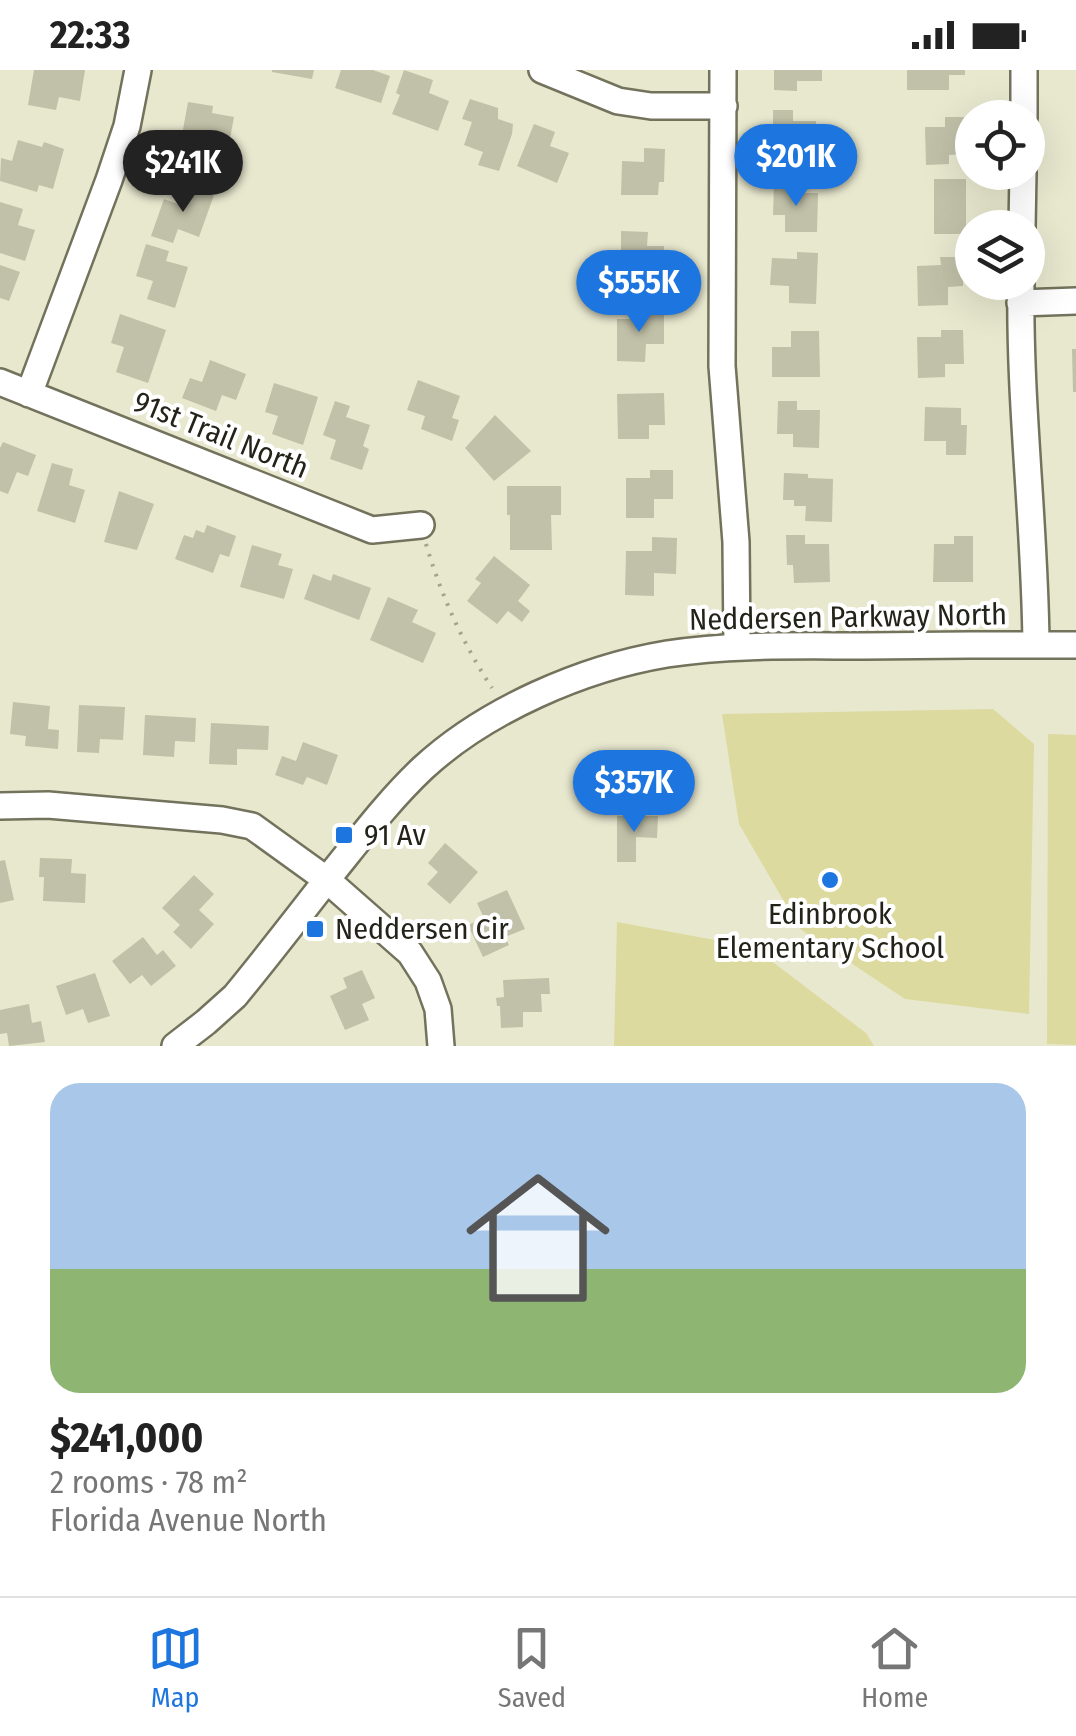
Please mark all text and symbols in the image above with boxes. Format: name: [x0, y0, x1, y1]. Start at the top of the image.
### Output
text: 22:33: [50, 12, 130, 58]
map controls: [955, 100, 1045, 300]
button: locate: [955, 100, 1045, 190]
pin: $201K: [726, 124, 866, 209]
pin: $241K: [113, 130, 253, 215]
text: $201K: [756, 137, 836, 175]
text: $241K: [145, 143, 221, 181]
button: layers: [955, 210, 1045, 300]
pin: $555K: [569, 250, 709, 335]
text: $555K: [598, 263, 680, 301]
street label: 91st Trail North: [128, 384, 314, 486]
street label: Neddersen Parkway North: [689, 596, 1007, 638]
pin: $357K: [564, 750, 704, 835]
text: $357K: [595, 763, 673, 801]
place label: 91 Av: [364, 817, 427, 853]
marker: 91 Av: [333, 824, 355, 846]
marker: Edinbrook Elementary School: [819, 869, 841, 891]
place label: Edinbrook Elementary School: [716, 896, 944, 966]
place label: Neddersen Cir: [335, 911, 509, 947]
marker: Neddersen Cir: [304, 918, 326, 940]
icon: home: [448, 1148, 628, 1328]
text: $241,000: [50, 1413, 203, 1463]
text: 2 rooms · 78 m²: [50, 1463, 248, 1501]
text: Florida Avenue North: [50, 1501, 327, 1539]
tab: Map: [148, 1621, 203, 1714]
tab: Saved: [498, 1621, 566, 1714]
tab: Home: [861, 1621, 928, 1714]

